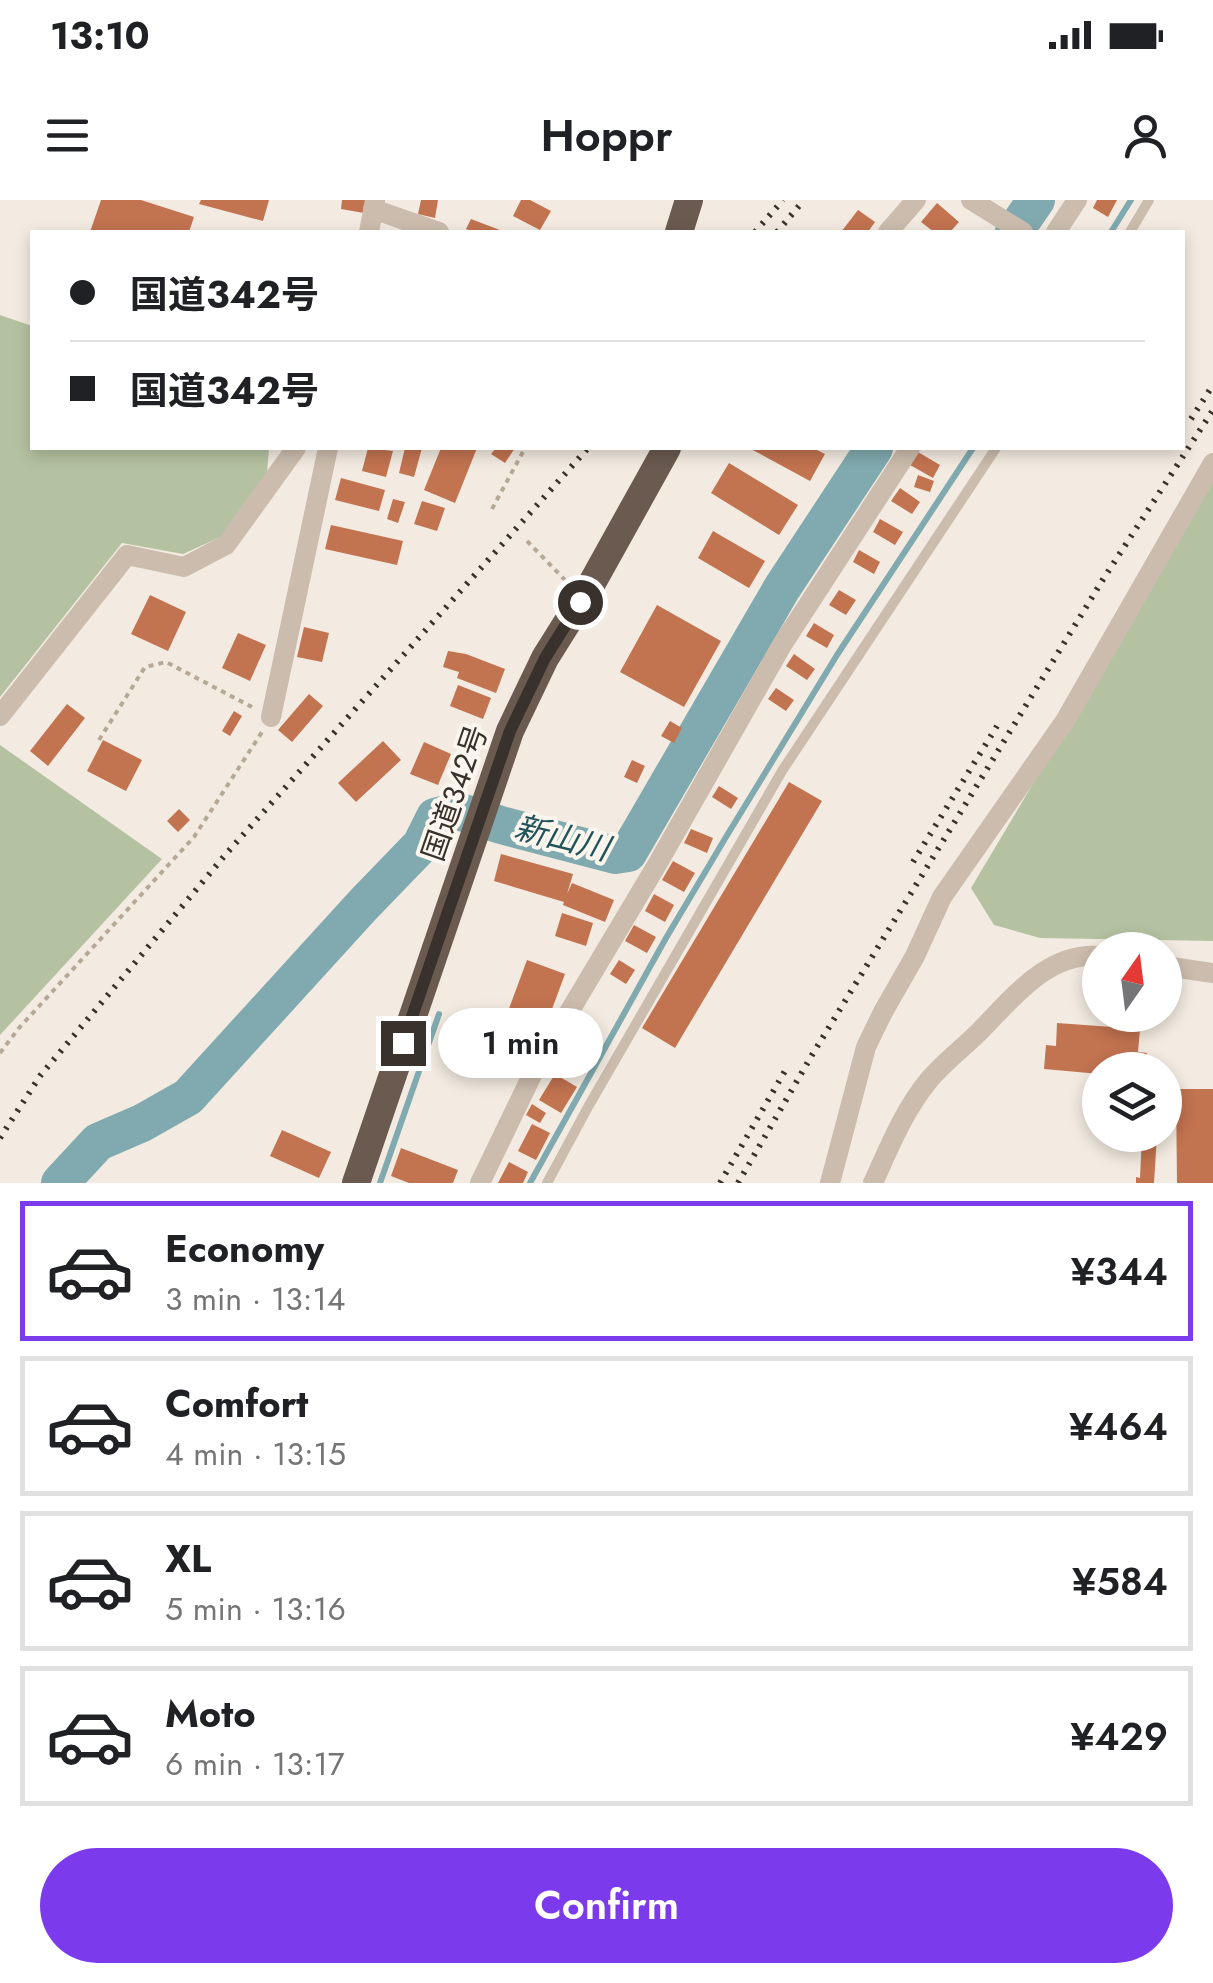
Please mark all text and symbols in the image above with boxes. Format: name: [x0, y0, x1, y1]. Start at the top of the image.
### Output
text: 13:10: [50, 8, 150, 63]
text: Hoppr: [540, 103, 673, 168]
icon: menu: [40, 108, 95, 163]
icon: person: [1118, 108, 1173, 163]
text: 国道342号: [130, 267, 319, 322]
text: 国道342号: [130, 363, 319, 418]
route start: [558, 580, 603, 625]
street label: 国道342号: [411, 719, 498, 866]
water label: 新山川: [510, 804, 617, 873]
north arrow: [1082, 932, 1182, 1032]
map controls: [1082, 932, 1182, 1152]
callout: 1 min: [438, 1008, 603, 1078]
text: 1 min: [482, 1020, 559, 1066]
route end: [381, 1021, 426, 1066]
button: layers: [1082, 1052, 1182, 1152]
text: Economy: [165, 1221, 324, 1276]
icon: car: [45, 1226, 135, 1316]
text: ¥344: [1071, 1244, 1168, 1299]
text: 3 min · 13:14: [165, 1276, 345, 1322]
text: Comfort: [165, 1376, 308, 1431]
icon: car: [45, 1381, 135, 1471]
text: ¥464: [1069, 1399, 1168, 1454]
text: 4 min · 13:15: [165, 1431, 346, 1477]
text: XL: [165, 1531, 211, 1586]
icon: car: [45, 1536, 135, 1626]
text: ¥584: [1072, 1554, 1168, 1609]
text: 5 min · 13:16: [165, 1586, 346, 1632]
text: Moto: [165, 1686, 256, 1741]
icon: car: [45, 1691, 135, 1781]
text: ¥429: [1070, 1709, 1168, 1764]
text: 6 min · 13:17: [165, 1741, 345, 1787]
button: Confirm: [40, 1848, 1173, 1963]

